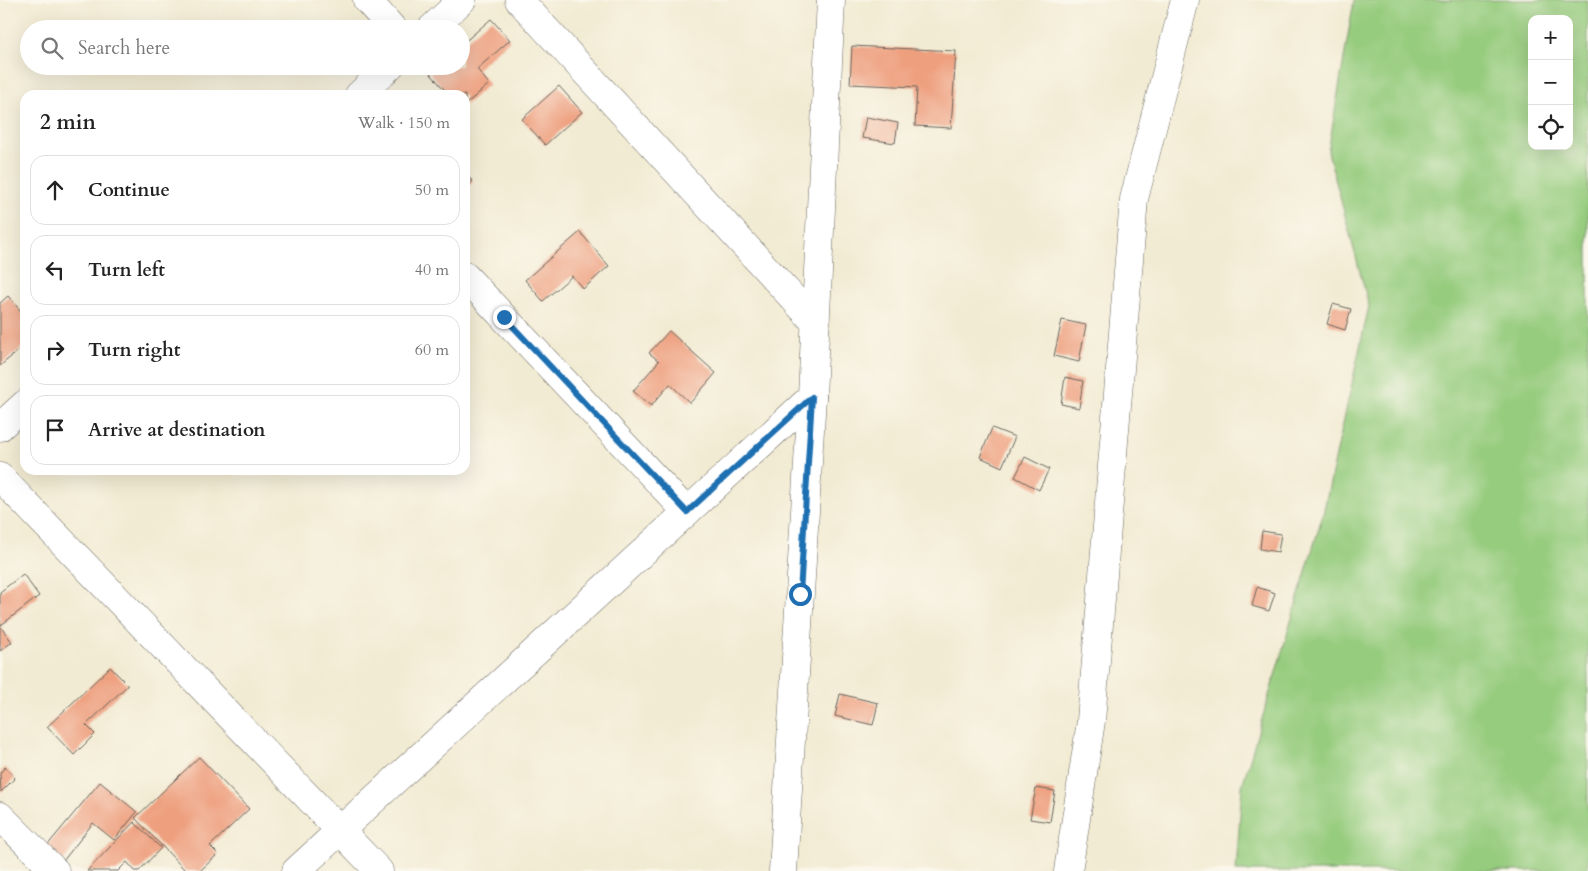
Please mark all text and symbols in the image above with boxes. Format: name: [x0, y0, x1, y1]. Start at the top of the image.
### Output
map controls: [1528, 15, 1573, 150]
button: +: [1528, 15, 1573, 60]
search box: [20, 20, 470, 75]
icon: search: [38, 34, 66, 62]
text: Search here: [78, 35, 170, 61]
button: −: [1528, 60, 1573, 105]
button: locate: [1528, 105, 1573, 150]
text: 2 min: [40, 108, 96, 137]
text: Walk · 150 m: [358, 112, 450, 134]
icon: ahead: [41, 176, 69, 204]
text: Continue: [88, 177, 170, 203]
text: 50 m: [415, 179, 449, 201]
icon: left: [41, 256, 69, 284]
text: Turn left: [88, 257, 165, 283]
text: 40 m: [415, 259, 449, 281]
route end: [493, 306, 516, 329]
icon: right: [41, 336, 69, 364]
text: Turn right: [88, 337, 180, 363]
text: 60 m: [415, 339, 449, 361]
icon: arrive: [41, 416, 69, 444]
text: Arrive at destination: [88, 417, 265, 443]
route start: [789, 583, 812, 606]

